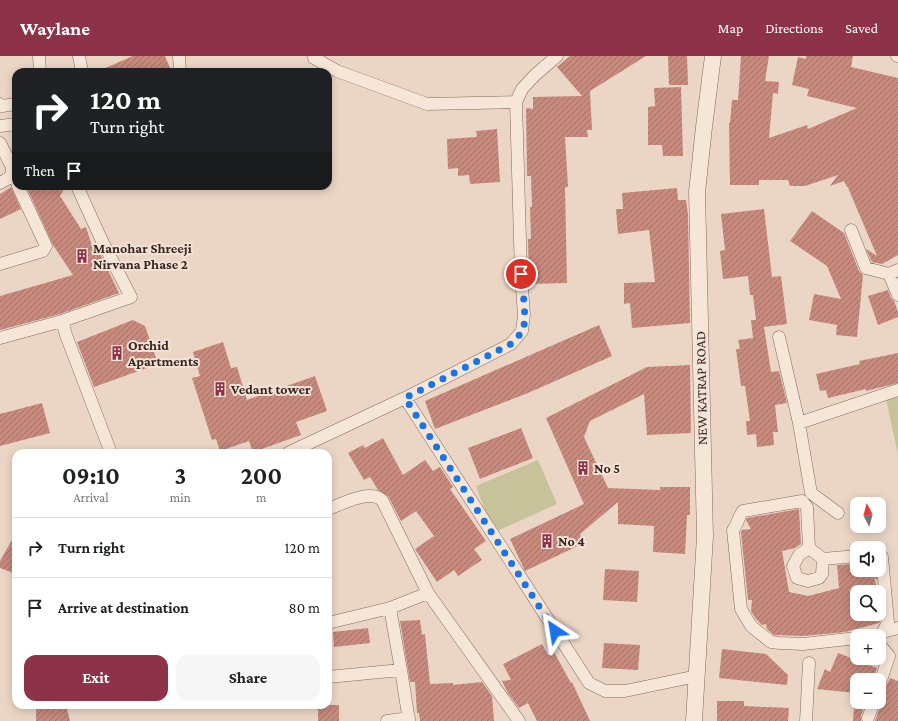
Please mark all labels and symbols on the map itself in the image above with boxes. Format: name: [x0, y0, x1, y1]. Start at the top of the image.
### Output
place label: Manohar Shreeji Nirvana Phase 2: [93, 240, 192, 272]
building icon: Manohar Shreeji Nirvana Phase 2: [74, 248, 90, 264]
pin: [504, 257, 538, 291]
street label: NEW KATRAP ROAD: [692, 331, 710, 445]
place label: Orchid Apartments: [127, 337, 199, 369]
building icon: Orchid Apartments: [109, 345, 125, 361]
building icon: Vedant tower: [212, 381, 228, 397]
place label: Vedant tower: [230, 381, 311, 397]
building icon: No 5: [575, 460, 591, 476]
place label: No 5: [594, 460, 620, 476]
north arrow: [850, 497, 886, 533]
building icon: No 4: [539, 533, 555, 549]
place label: No 4: [558, 533, 585, 549]
position arrow: [534, 610, 576, 652]

